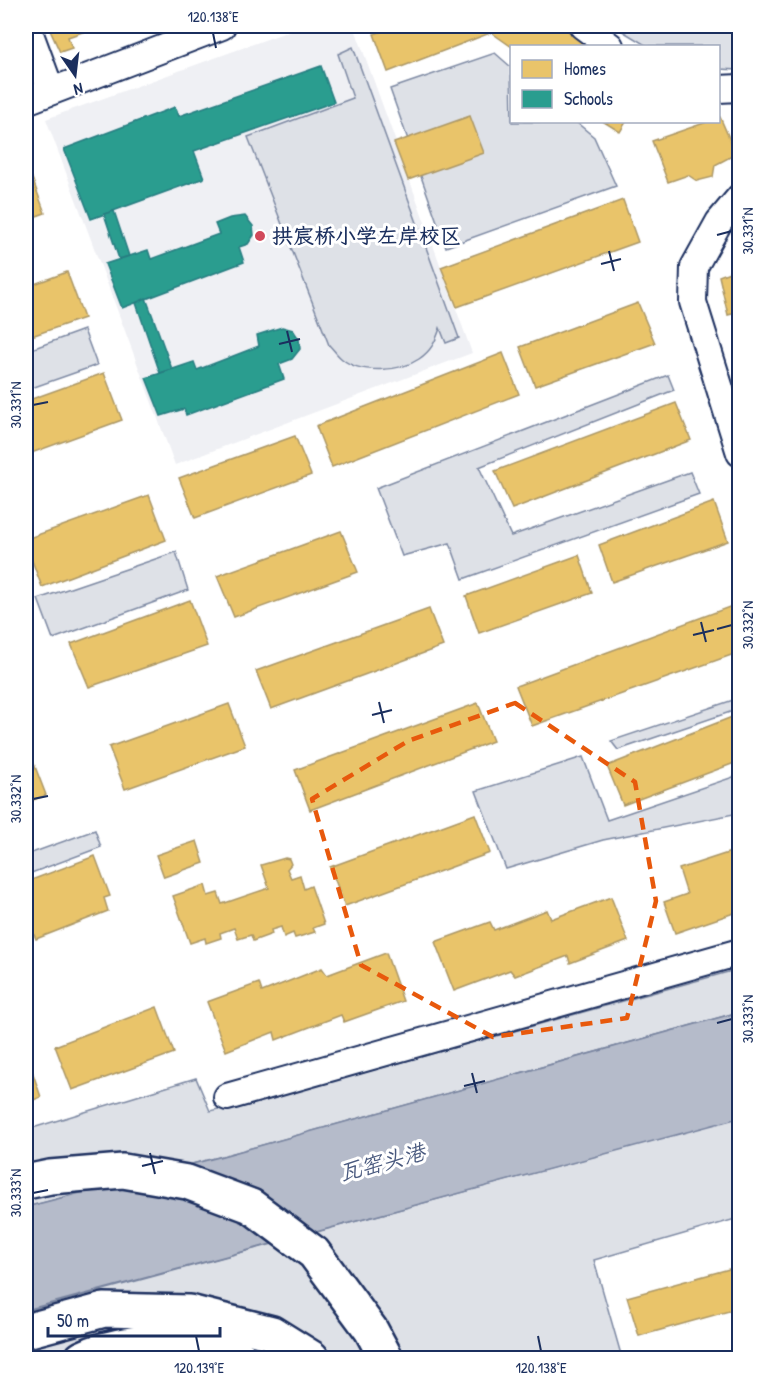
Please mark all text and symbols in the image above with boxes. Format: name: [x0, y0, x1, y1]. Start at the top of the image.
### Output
text: 120.138°E: [187, 6, 239, 27]
north arrow: [45, 45, 105, 105]
legend: [510, 45, 720, 123]
text: Homes: [564, 56, 606, 81]
text: N: [71, 78, 85, 101]
text: Schools: [564, 86, 613, 111]
text: 30.331°N: [737, 207, 758, 255]
place label: 拱宸桥小学左岸校区: [272, 221, 461, 250]
marker: 拱宸桥小学左岸校区: [253, 229, 267, 243]
text: 30.331°N: [5, 381, 26, 429]
text: 30.332°N: [737, 601, 758, 649]
text: 30.332°N: [5, 775, 26, 823]
text: 30.333°N: [737, 995, 758, 1043]
water label: 瓦窑头港: [336, 1136, 430, 1188]
text: 30.333°N: [5, 1169, 26, 1217]
scale bar: [48, 1300, 220, 1338]
text: 50 m: [57, 1308, 89, 1333]
text: 120.139°E: [174, 1357, 224, 1378]
text: 120.138°E: [515, 1357, 567, 1378]

